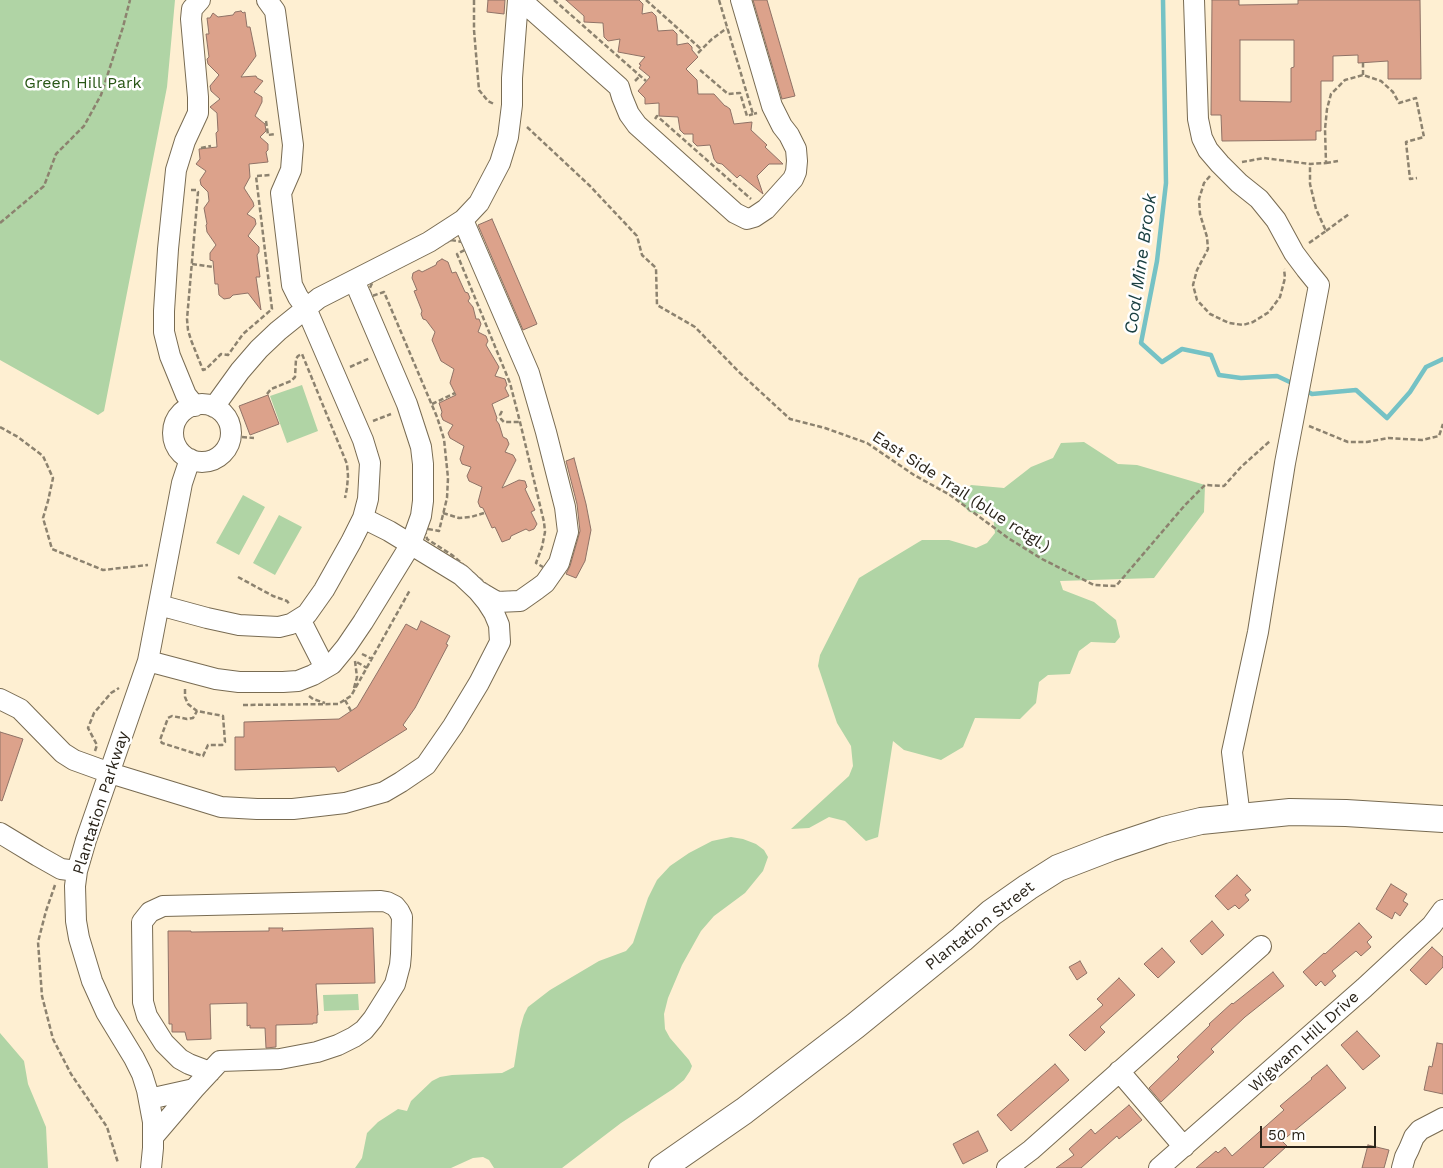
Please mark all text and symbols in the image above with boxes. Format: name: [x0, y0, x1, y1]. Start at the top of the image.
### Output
park label: Green Hill Park: [24, 73, 142, 93]
water label: Coal Mine Brook: [1120, 192, 1162, 336]
street label: East Side Trail (blue rctgl.): [869, 427, 1053, 557]
street label: Plantation Parkway: [69, 729, 133, 877]
street label: Plantation Street: [922, 877, 1038, 975]
street label: Wigwam Hill Drive: [1245, 987, 1363, 1097]
scale bar: [1263, 1116, 1379, 1148]
text: 50 m: [1268, 1126, 1305, 1144]

